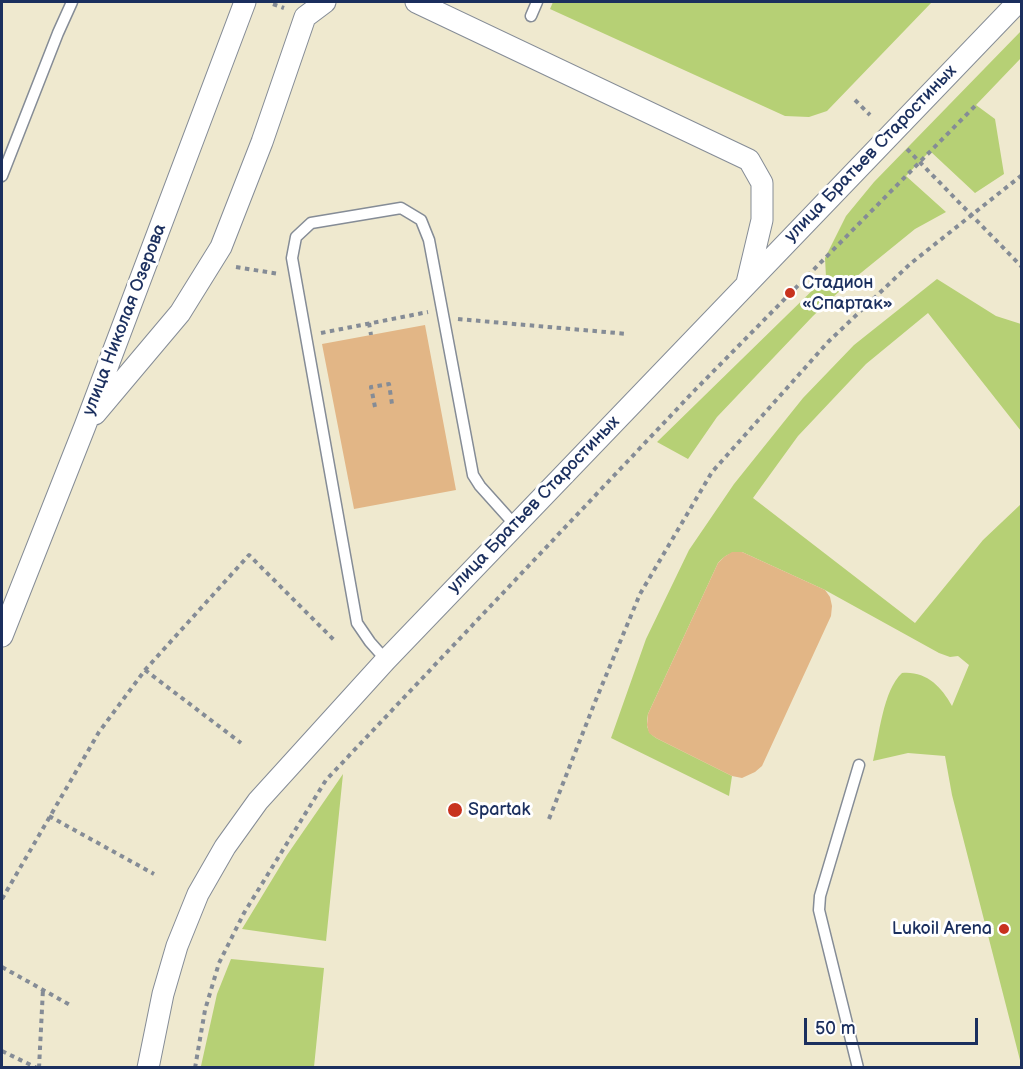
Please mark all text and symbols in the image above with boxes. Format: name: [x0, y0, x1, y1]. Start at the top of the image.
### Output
street label: улица Братьев Старостиных: [780, 61, 962, 247]
street label: улица Николая Озерова: [78, 221, 172, 419]
place label: Стадион «Спартак»: [802, 272, 893, 314]
marker: Стадион «Спартак»: [783, 286, 797, 300]
street label: улица Братьев Старостиных: [443, 412, 625, 598]
place label: Spartak: [468, 799, 530, 821]
marker: Spartak: [446, 801, 464, 819]
place label: Lukoil Arena: [892, 918, 992, 940]
marker: Lukoil Arena: [997, 922, 1011, 936]
scale bar: [807, 1006, 981, 1044]
text: 50 m: [815, 1018, 856, 1039]

